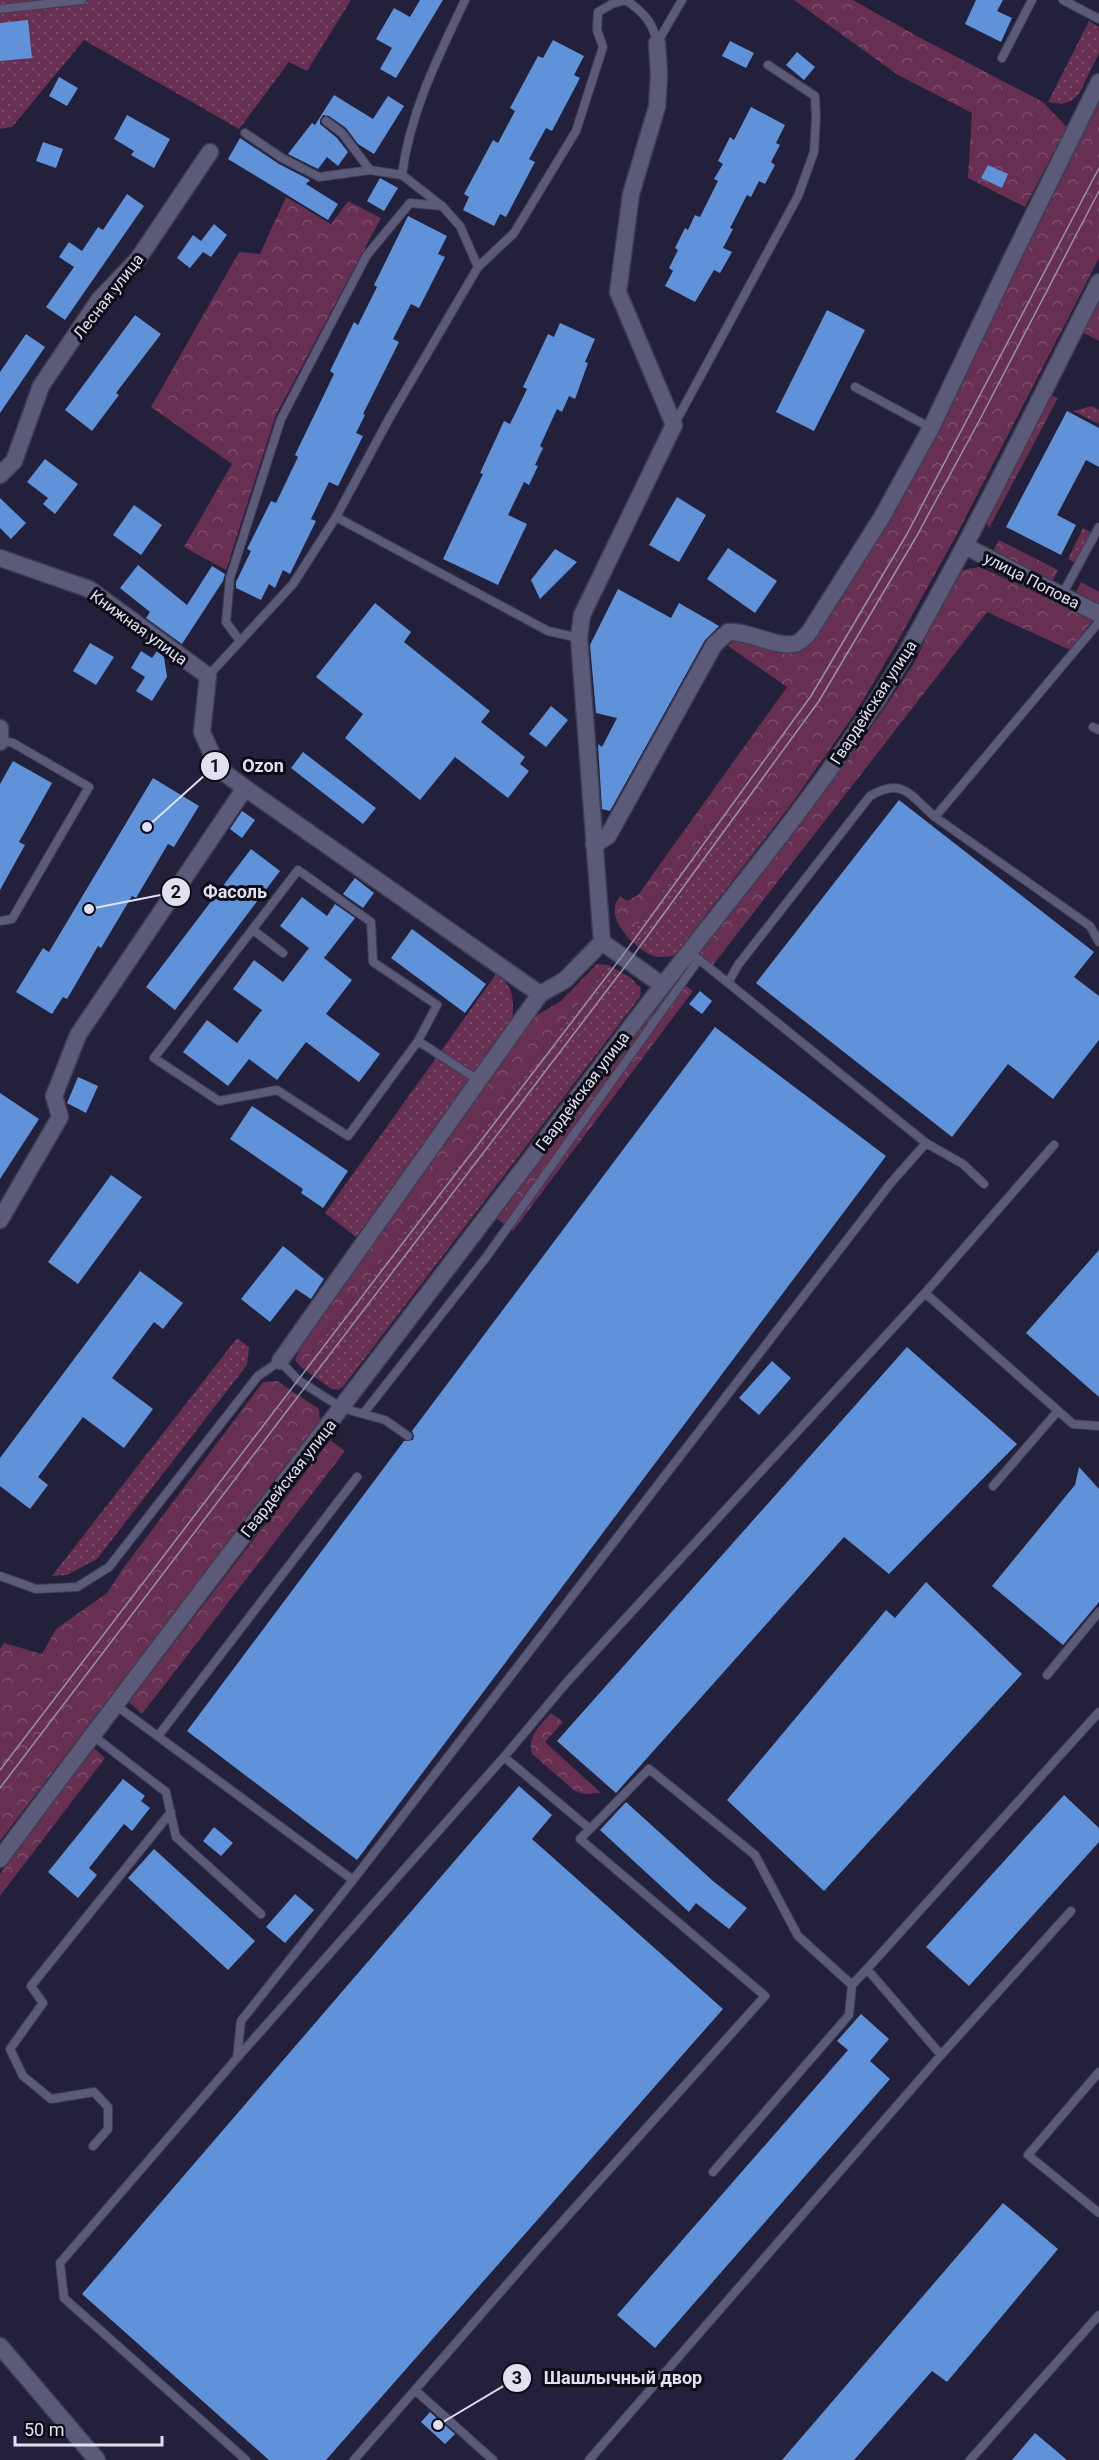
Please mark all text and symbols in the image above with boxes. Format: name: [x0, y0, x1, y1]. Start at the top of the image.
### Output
street label: Лесная улица: [69, 250, 148, 343]
street label: улица Попова: [981, 548, 1083, 613]
street label: Книжная улица: [86, 586, 191, 669]
street label: Гвардейская улица: [826, 637, 921, 768]
callout: Ozon: [200, 748, 296, 784]
text: 1: [210, 755, 220, 776]
text: Ozon: [242, 755, 284, 776]
callout: Фасоль: [161, 874, 279, 910]
text: 2: [171, 881, 181, 902]
text: Фасоль: [203, 881, 267, 902]
street label: Гвардейская улица: [532, 1028, 633, 1154]
street label: Гвардейская улица: [237, 1416, 340, 1541]
callout: Шашлычный двор: [502, 2360, 715, 2396]
text: 3: [512, 2367, 522, 2388]
text: Шашлычный двор: [544, 2367, 702, 2388]
scale bar: [15, 2409, 162, 2447]
text: 50 m: [24, 2419, 64, 2440]

